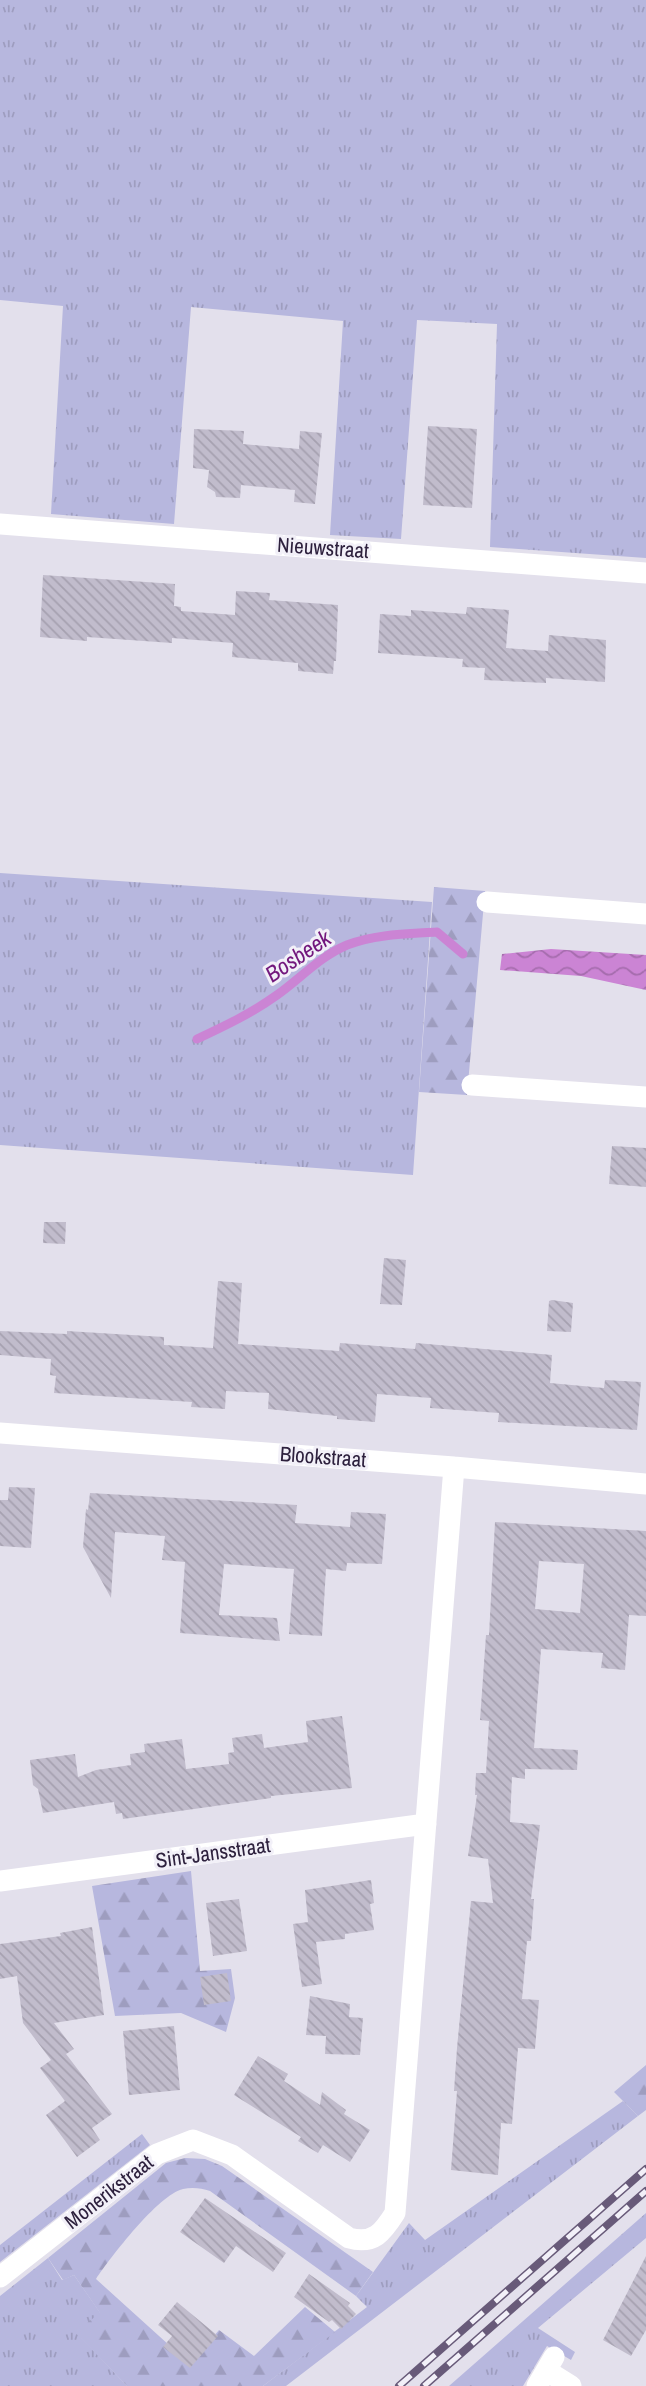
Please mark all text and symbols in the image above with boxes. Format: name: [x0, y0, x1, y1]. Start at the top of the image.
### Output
street label: Nieuwstraat: [276, 530, 370, 565]
water label: Bosbeek: [259, 921, 338, 989]
street label: Blookstraat: [279, 1439, 367, 1474]
street label: Sint-Jansstraat: [154, 1830, 272, 1875]
street label: Monerikstraat: [58, 2148, 159, 2235]

